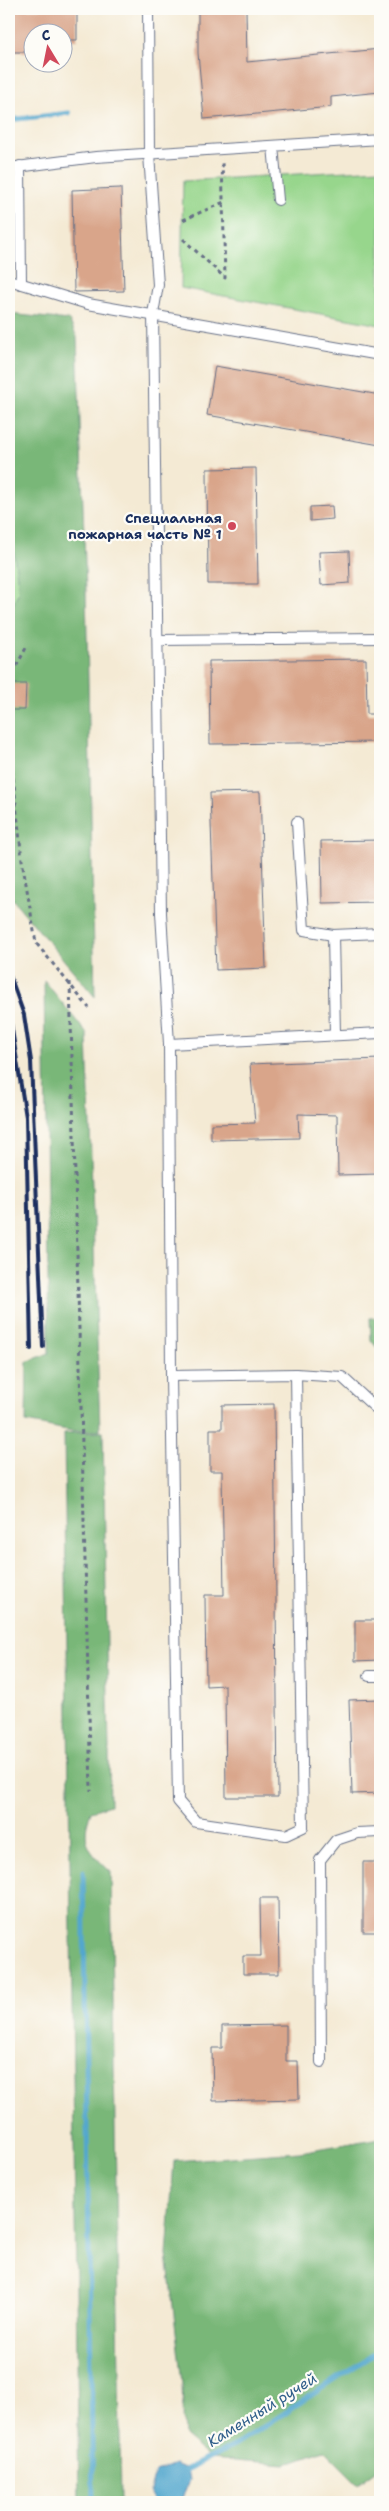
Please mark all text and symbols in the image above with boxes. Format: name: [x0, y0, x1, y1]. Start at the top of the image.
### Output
north arrow: [22, 22, 72, 72]
text: С: [40, 26, 52, 45]
place label: Специальная пожарная часть № 1: [68, 509, 222, 543]
marker: Специальная пожарная часть № 1: [226, 520, 238, 532]
water label: Каменный ручей: [203, 2368, 321, 2452]

